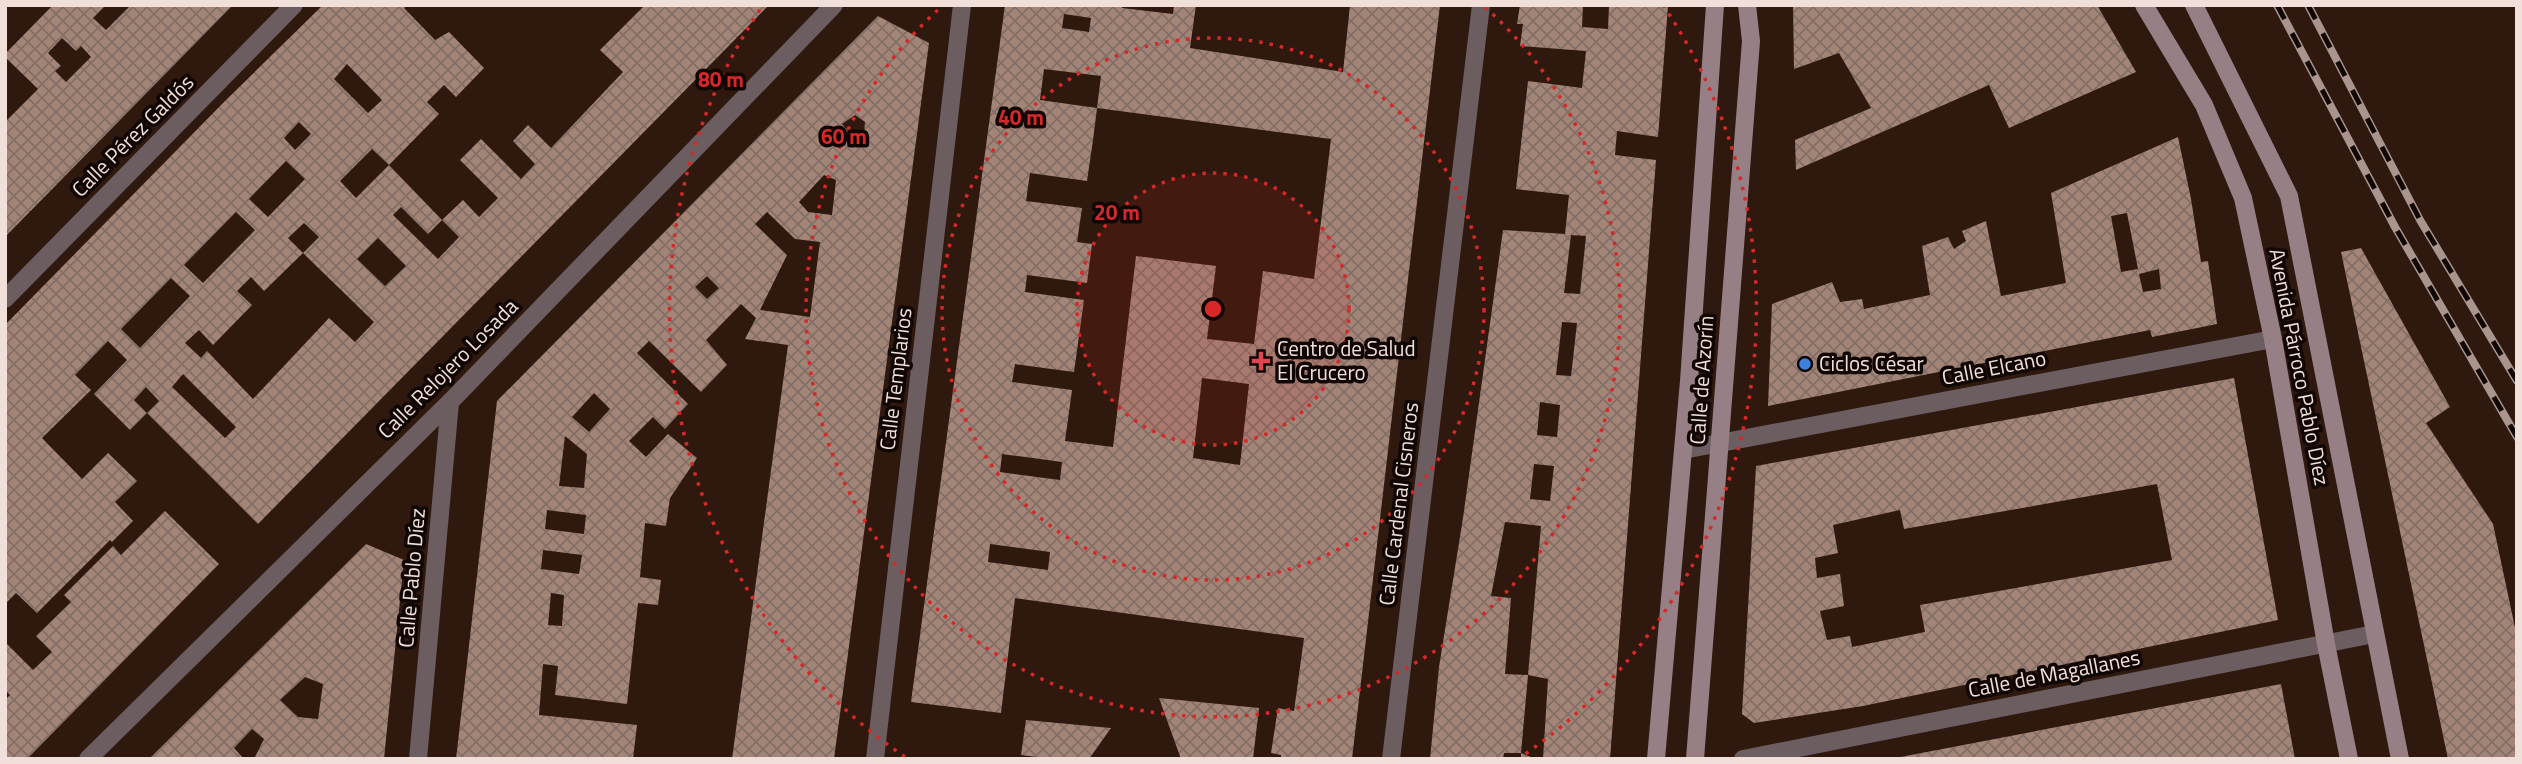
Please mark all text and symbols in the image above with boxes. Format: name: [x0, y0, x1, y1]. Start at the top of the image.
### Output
text: 80 m: [698, 63, 744, 95]
street label: Calle Pérez Galdós: [64, 67, 201, 204]
text: 40 m: [998, 101, 1044, 133]
text: 60 m: [821, 120, 867, 152]
text: 20 m: [1094, 196, 1140, 228]
street label: Avenida Párroco Pablo Díez: [2261, 246, 2339, 488]
street label: Calle Relojero Losada: [370, 290, 525, 446]
centre of rings: [1201, 297, 1225, 321]
street label: Calle Templarios: [870, 306, 920, 452]
street label: Calle de Azorín: [1681, 314, 1721, 446]
place label: Centro de Salud El Crucero: [1277, 332, 1416, 388]
street label: Calle Elcano: [1939, 341, 2049, 393]
place label: Ciclos César: [1819, 347, 1924, 379]
marker: Centro de Salud El Crucero: [1251, 351, 1271, 371]
marker: Ciclos César: [1797, 356, 1813, 372]
street label: Calle Cardenal Cisneros: [1370, 401, 1426, 607]
street label: Calle Pablo Díez: [389, 507, 433, 649]
street label: Calle de Magallanes: [1965, 641, 2143, 705]

